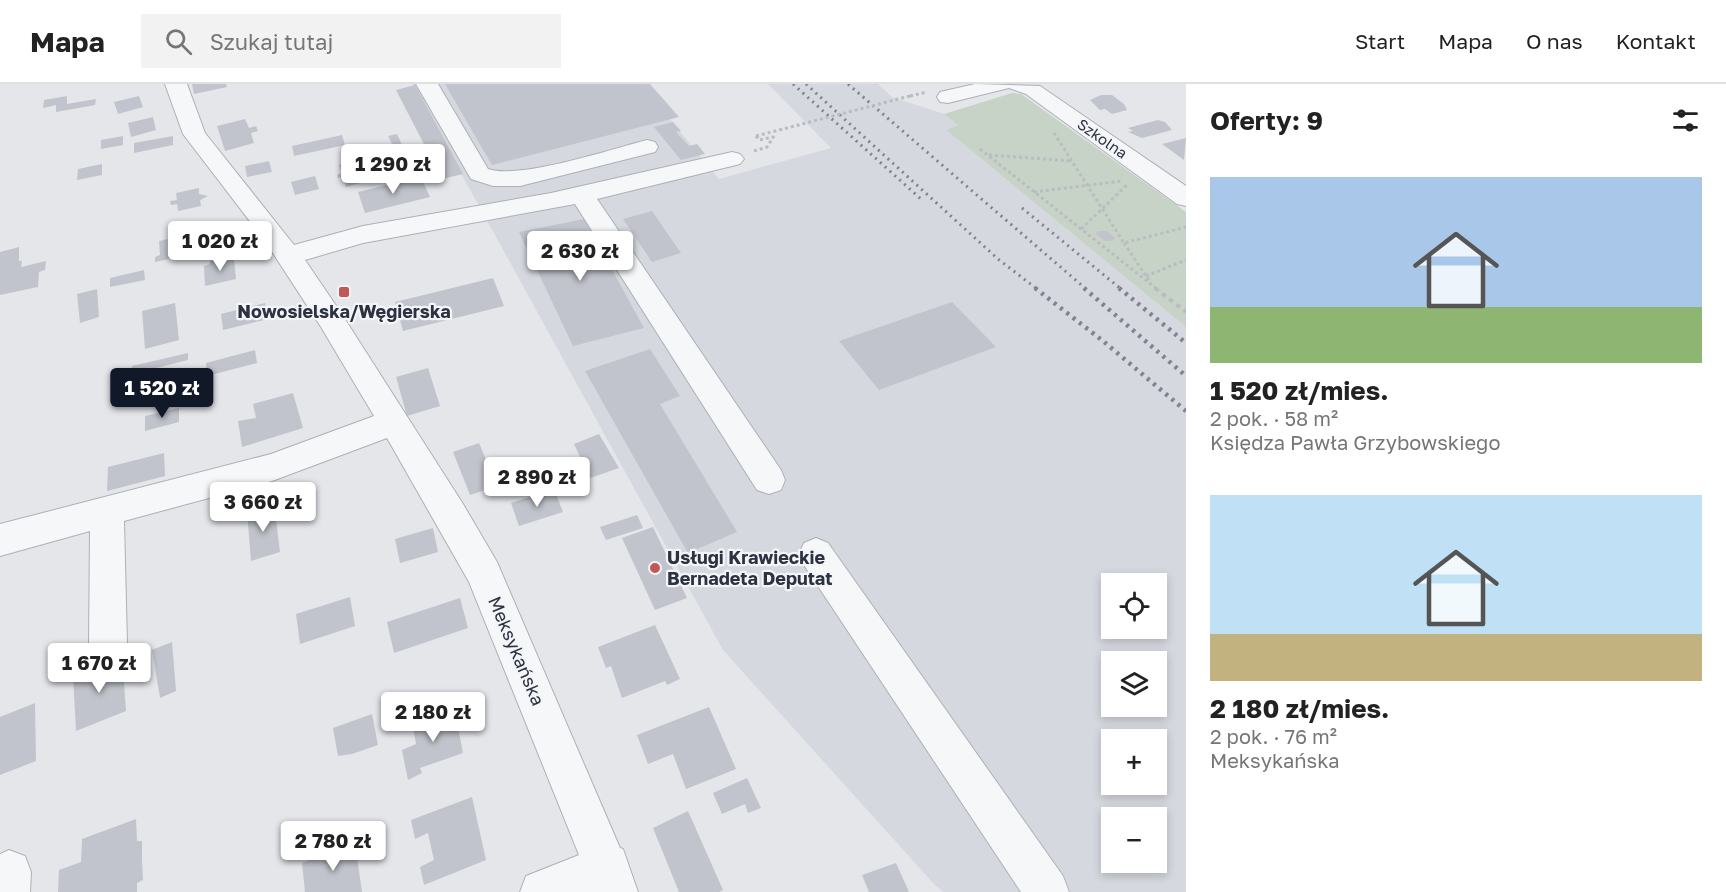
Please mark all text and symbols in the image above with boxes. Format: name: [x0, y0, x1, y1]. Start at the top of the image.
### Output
search box: [141, 14, 561, 68]
text: Mapa: [30, 25, 105, 58]
icon: search: [162, 25, 195, 58]
text: Szukaj tutaj: [210, 28, 333, 55]
text: Start: [1355, 28, 1405, 54]
text: Mapa: [1438, 28, 1493, 54]
text: O nas: [1526, 28, 1583, 54]
text: Kontakt: [1616, 28, 1696, 54]
icon: filters: [1669, 104, 1702, 137]
text: Oferty: 9: [1210, 105, 1323, 136]
street label: Szkolna: [1074, 115, 1131, 162]
pin: 1 290 zł: [331, 144, 455, 195]
text: 1 290 zł: [355, 151, 431, 175]
icon: home: [1402, 216, 1510, 324]
pin: 1 020 zł: [158, 221, 282, 272]
text: 1 020 zł: [182, 228, 258, 252]
pin: 2 630 zł: [518, 231, 642, 282]
text: 2 630 zł: [541, 238, 619, 262]
marker: Nowosielska/Węgierska: [337, 285, 351, 299]
place label: Nowosielska/Węgierska: [237, 300, 451, 322]
pin: 1 520 zł: [100, 368, 224, 419]
text: 1 520 zł: [124, 375, 200, 399]
text: 1 520 zł/mies.: [1210, 375, 1389, 406]
text: 2 pok. · 58 m²: [1210, 406, 1338, 430]
text: Księdza Pawła Grzybowskiego: [1210, 430, 1500, 454]
pin: 2 890 zł: [475, 457, 599, 508]
text: 2 890 zł: [498, 464, 576, 488]
pin: 3 660 zł: [201, 482, 325, 533]
text: 3 660 zł: [224, 489, 302, 513]
icon: home: [1402, 534, 1510, 642]
place label: Usługi Krawieckie Bernadeta Deputat: [667, 546, 833, 589]
marker: Usługi Krawieckie Bernadeta Deputat: [648, 561, 662, 575]
map controls: [1101, 573, 1167, 873]
button: locate: [1101, 573, 1167, 639]
street label: Meksykańska: [484, 593, 550, 709]
pin: 1 670 zł: [37, 643, 161, 694]
text: 1 670 zł: [62, 650, 136, 674]
button: layers: [1101, 651, 1167, 717]
pin: 2 180 zł: [371, 692, 495, 743]
text: 2 180 zł/mies.: [1210, 693, 1389, 724]
text: 2 180 zł: [395, 699, 471, 723]
text: 2 pok. · 76 m²: [1210, 724, 1337, 748]
button: +: [1101, 729, 1167, 795]
text: Meksykańska: [1210, 748, 1340, 772]
button: −: [1101, 807, 1167, 873]
pin: 2 780 zł: [271, 821, 395, 872]
text: 2 780 zł: [295, 828, 371, 852]

